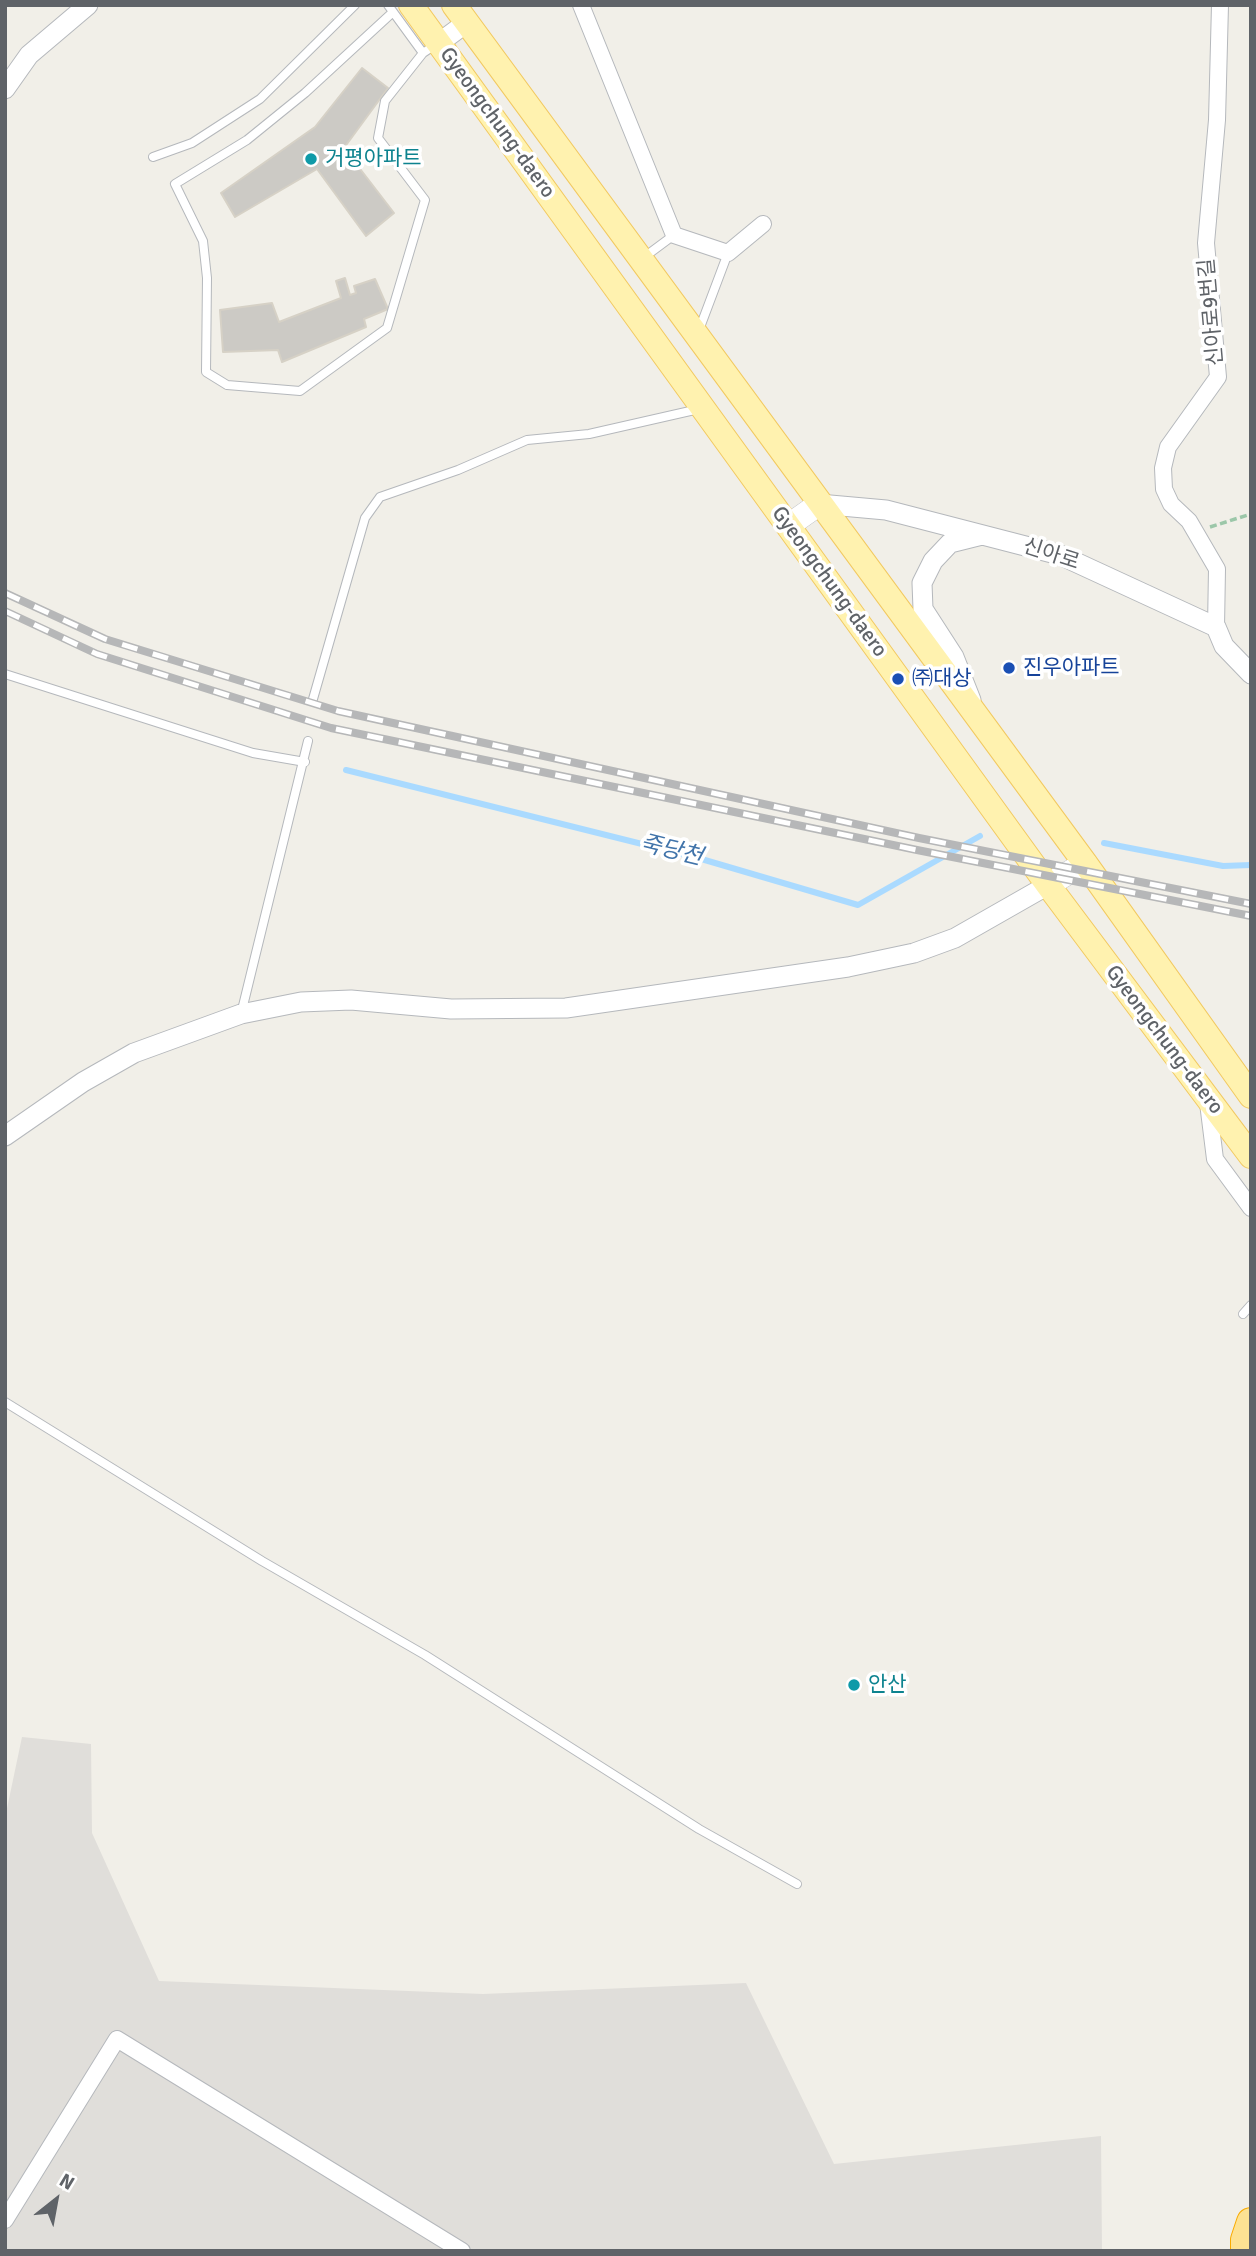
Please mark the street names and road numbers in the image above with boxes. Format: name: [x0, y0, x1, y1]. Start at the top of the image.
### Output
street label: Gyeongchung-daero: [434, 43, 560, 203]
street label: 신아로9번길: [1195, 257, 1229, 367]
street label: Gyeongchung-daero: [766, 502, 892, 662]
street label: 신아로: [1020, 534, 1082, 576]
street label: Gyeongchung-daero: [1100, 961, 1228, 1119]

